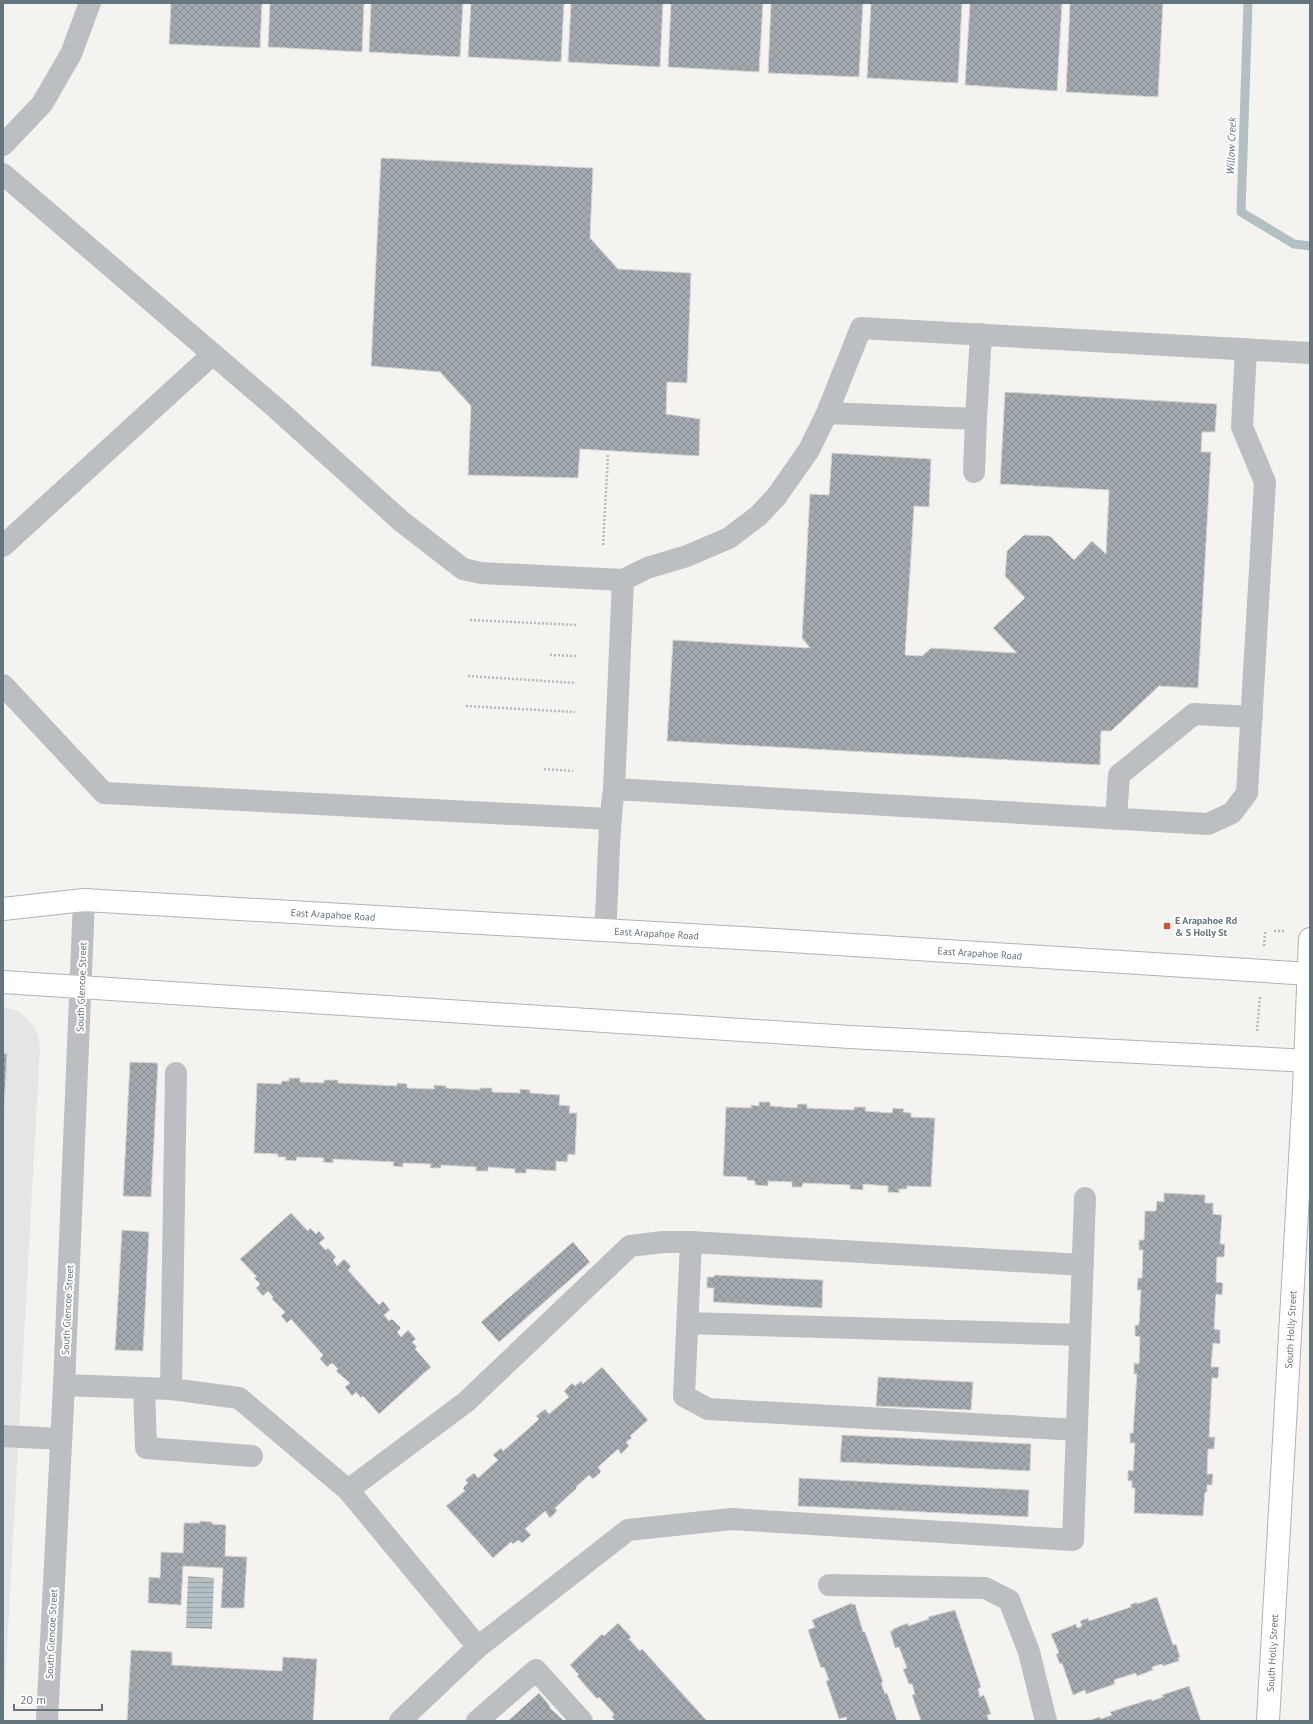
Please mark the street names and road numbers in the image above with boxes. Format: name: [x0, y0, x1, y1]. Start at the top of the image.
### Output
street label: East Arapahoe Road: [290, 906, 376, 924]
street label: East Arapahoe Road: [614, 925, 699, 943]
street label: South Glencoe Street: [73, 941, 90, 1032]
street label: East Arapahoe Road: [937, 944, 1023, 963]
street label: South Glencoe Street: [59, 1264, 76, 1355]
street label: South Holly Street: [1282, 1290, 1300, 1369]
street label: South Glencoe Street: [43, 1588, 60, 1679]
street label: South Holly Street: [1264, 1613, 1281, 1693]

